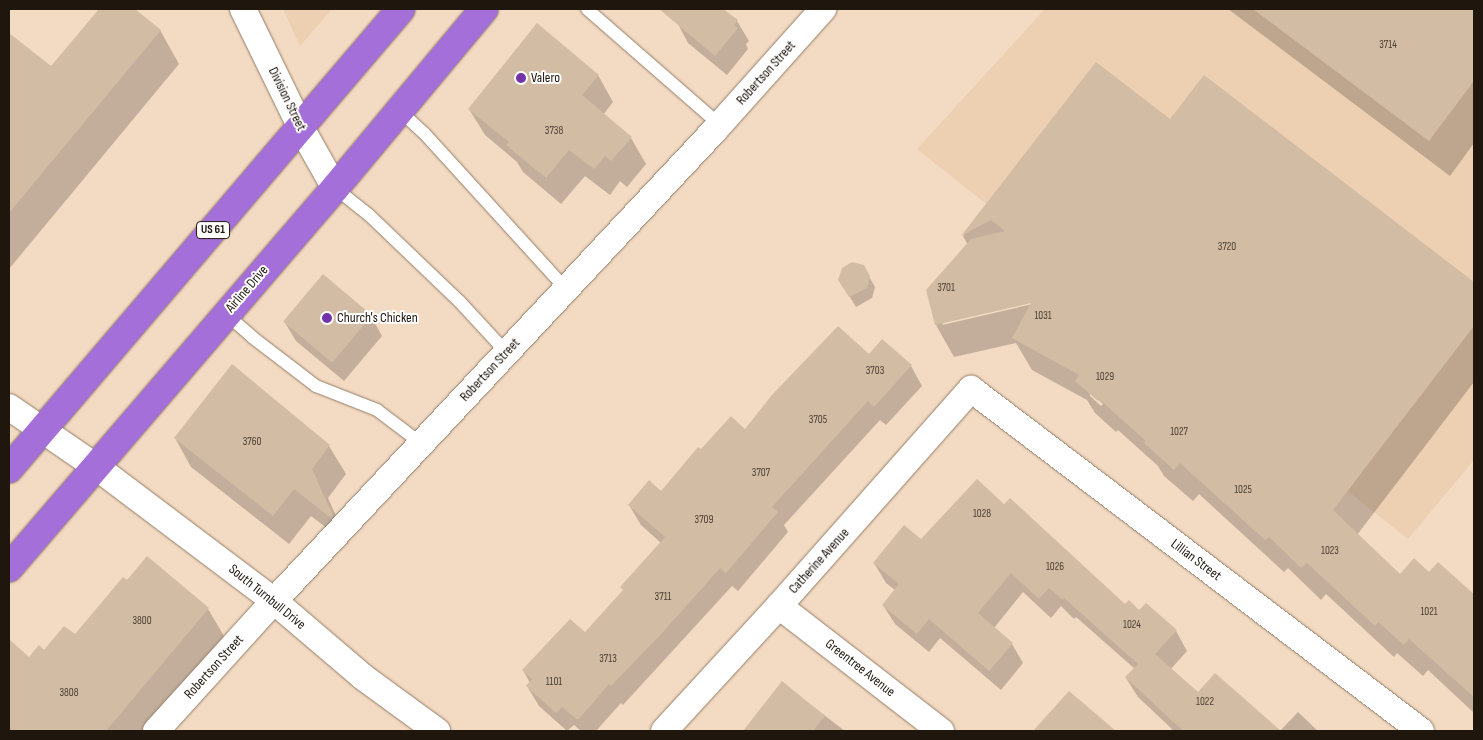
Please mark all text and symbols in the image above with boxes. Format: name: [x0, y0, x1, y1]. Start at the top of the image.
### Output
street label: Robertson Street: [733, 37, 799, 109]
house number: 3714: [1379, 38, 1397, 52]
street label: Division Street: [264, 64, 310, 134]
place label: Valero: [531, 70, 560, 86]
marker: Valero: [515, 72, 527, 84]
house number: 3738: [545, 124, 563, 138]
road number: US 61: [196, 220, 230, 240]
house number: 3720: [1218, 240, 1236, 254]
street label: Airline Drive: [222, 262, 272, 316]
house number: 3701: [937, 281, 955, 295]
house number: 1031: [1034, 309, 1052, 323]
place label: Church's Chicken: [337, 310, 418, 326]
marker: Church's Chicken: [321, 312, 333, 324]
street label: Robertson Street: [456, 335, 524, 405]
house number: 3703: [866, 364, 884, 378]
house number: 1029: [1096, 370, 1114, 384]
house number: 3705: [809, 413, 827, 427]
house number: 1027: [1170, 425, 1188, 439]
house number: 3760: [243, 435, 261, 449]
house number: 3707: [752, 466, 770, 480]
house number: 1025: [1234, 483, 1252, 497]
house number: 1028: [973, 507, 991, 521]
house number: 3709: [695, 513, 713, 527]
street label: Catherine Avenue: [785, 525, 853, 597]
street label: Lillian Street: [1167, 536, 1225, 584]
house number: 1023: [1321, 544, 1339, 558]
house number: 1026: [1046, 560, 1064, 574]
street label: South Turnbull Drive: [225, 561, 309, 633]
house number: 3711: [655, 590, 671, 604]
house number: 1021: [1420, 605, 1438, 619]
house number: 3800: [132, 614, 152, 628]
house number: 1024: [1123, 618, 1141, 632]
street label: Robertson Street: [181, 631, 247, 703]
street label: Greentree Avenue: [822, 636, 898, 700]
house number: 3713: [599, 652, 617, 666]
house number: 1101: [546, 675, 562, 689]
house number: 3808: [59, 686, 79, 700]
house number: 1022: [1196, 695, 1214, 709]

